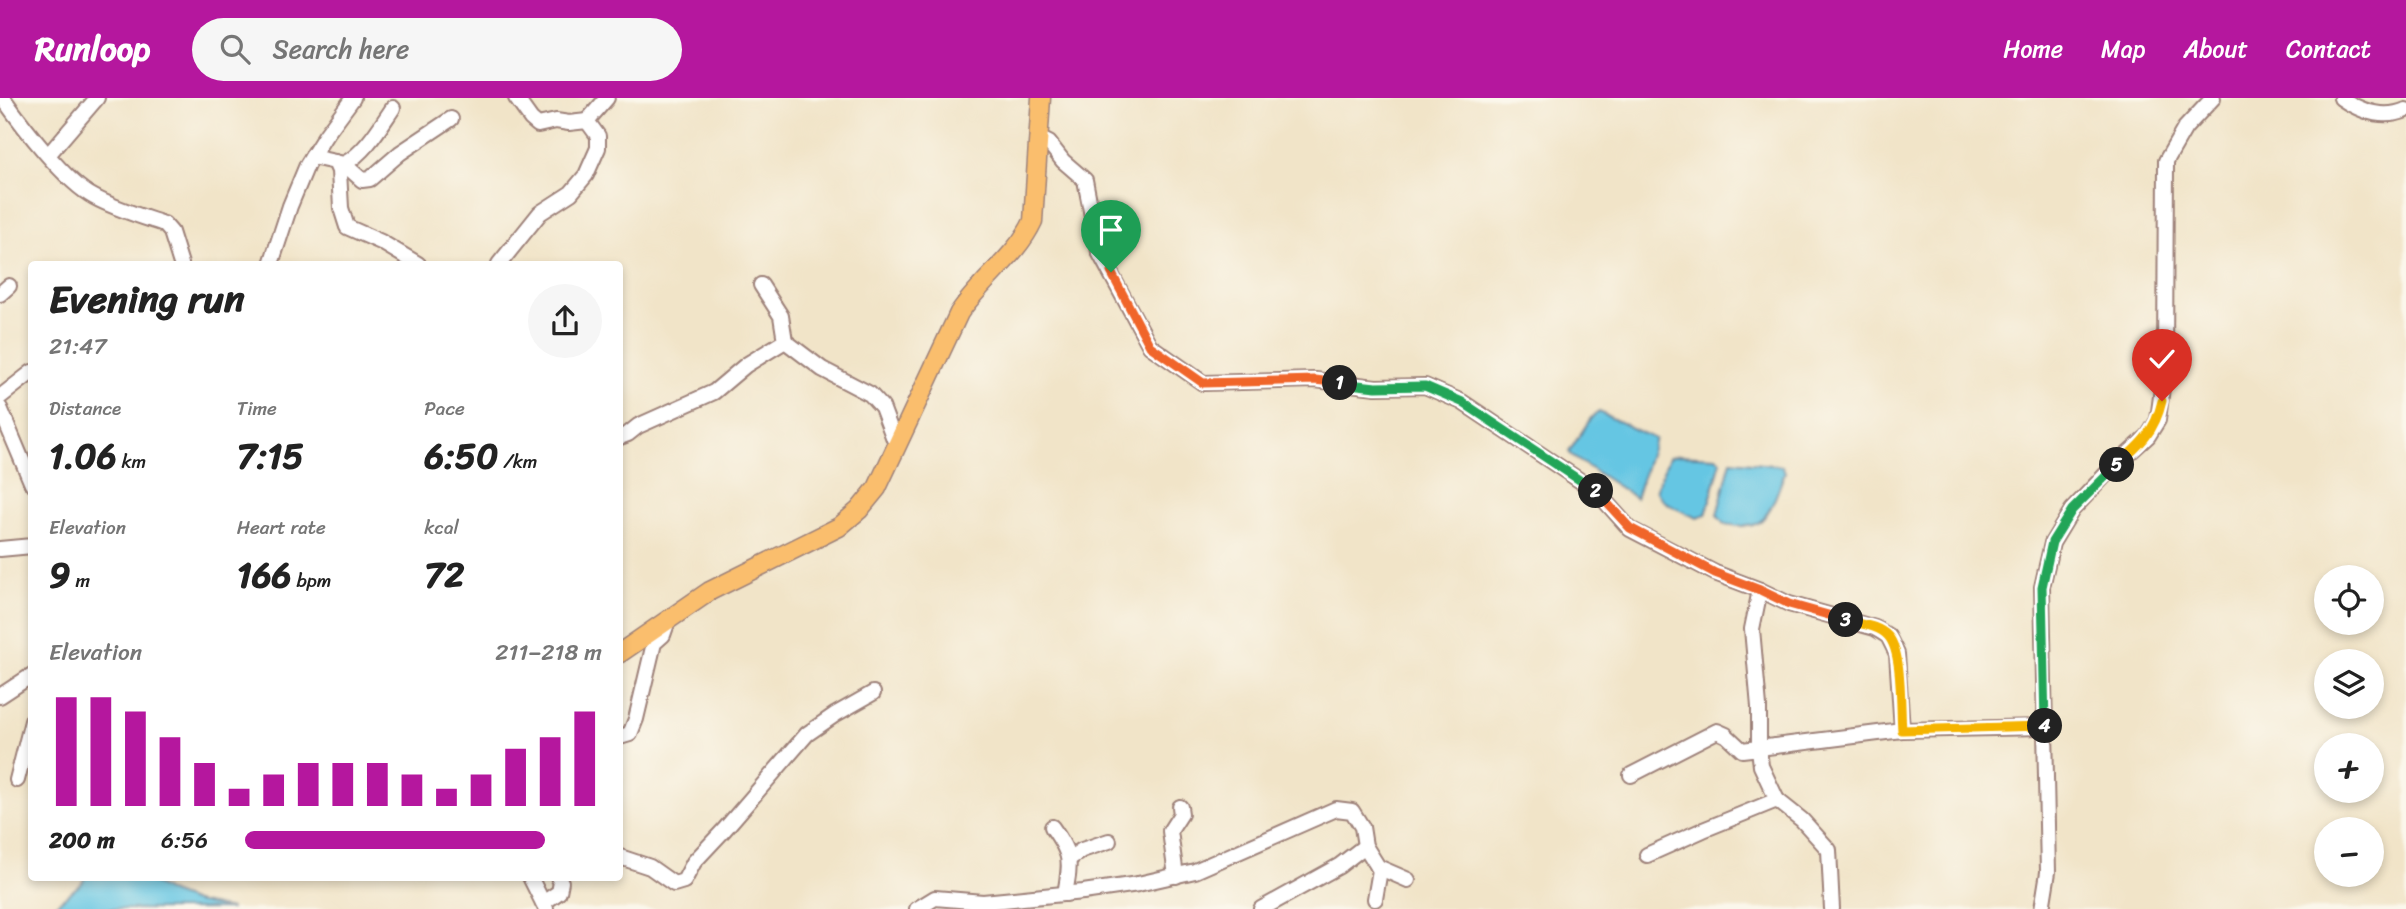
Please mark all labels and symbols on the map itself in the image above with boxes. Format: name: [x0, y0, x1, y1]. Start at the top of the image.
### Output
pin: [1081, 200, 1141, 272]
pin: [2132, 329, 2192, 401]
pin: 1: [1322, 366, 1358, 400]
pin: 5: [2100, 448, 2134, 482]
pin: 2: [1578, 474, 1614, 508]
pin: 3: [1828, 602, 1864, 638]
pin: 4: [2028, 708, 2062, 744]

